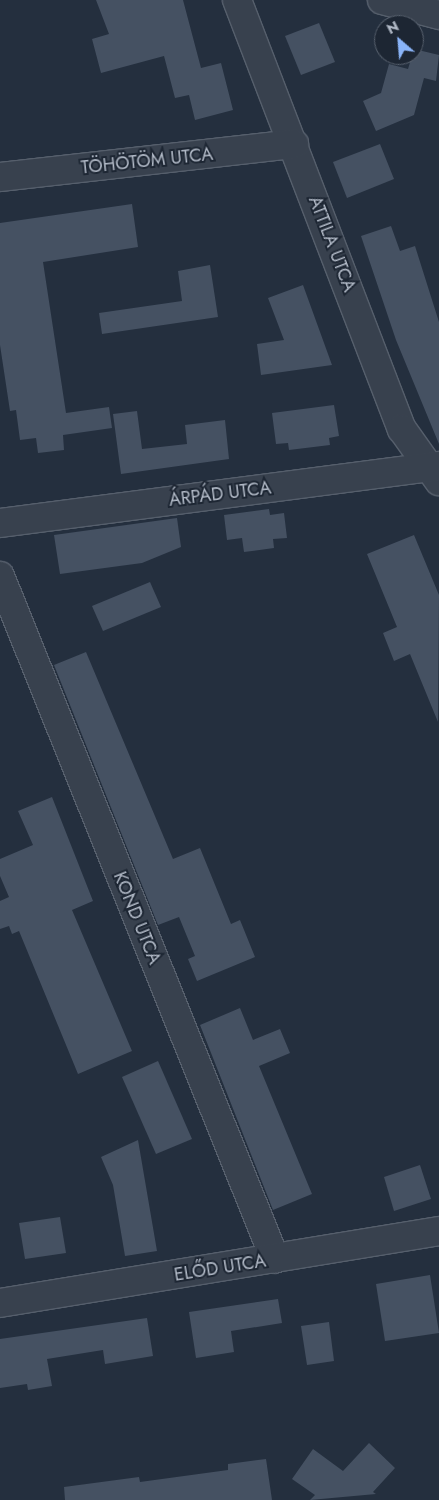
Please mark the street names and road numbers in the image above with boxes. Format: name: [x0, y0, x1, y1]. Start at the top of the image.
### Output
street label: TÖHÖTÖM UTCA: [80, 143, 214, 179]
street label: ATTILA UTCA: [304, 193, 360, 295]
street label: ÁRPÁD UTCA: [168, 477, 272, 511]
street label: KOND UTCA: [109, 869, 165, 967]
street label: ELŐD UTCA: [173, 1250, 267, 1286]

